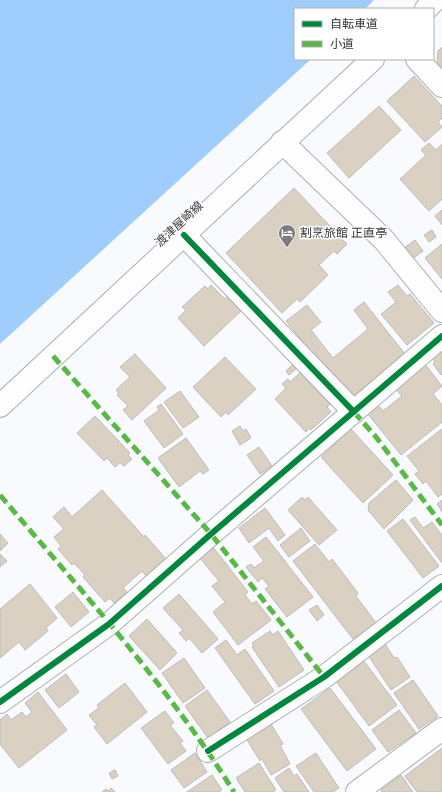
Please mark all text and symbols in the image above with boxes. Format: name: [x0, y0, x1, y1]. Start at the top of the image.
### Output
legend: [294, 8, 434, 60]
text: 自転車道: [330, 15, 378, 32]
text: 小道: [330, 35, 354, 52]
street label: 渡津屋崎線: [151, 197, 206, 250]
hotel icon: 割烹旅館 正直亭: [277, 223, 297, 248]
place label: 割烹旅館 正直亭: [300, 224, 387, 241]

